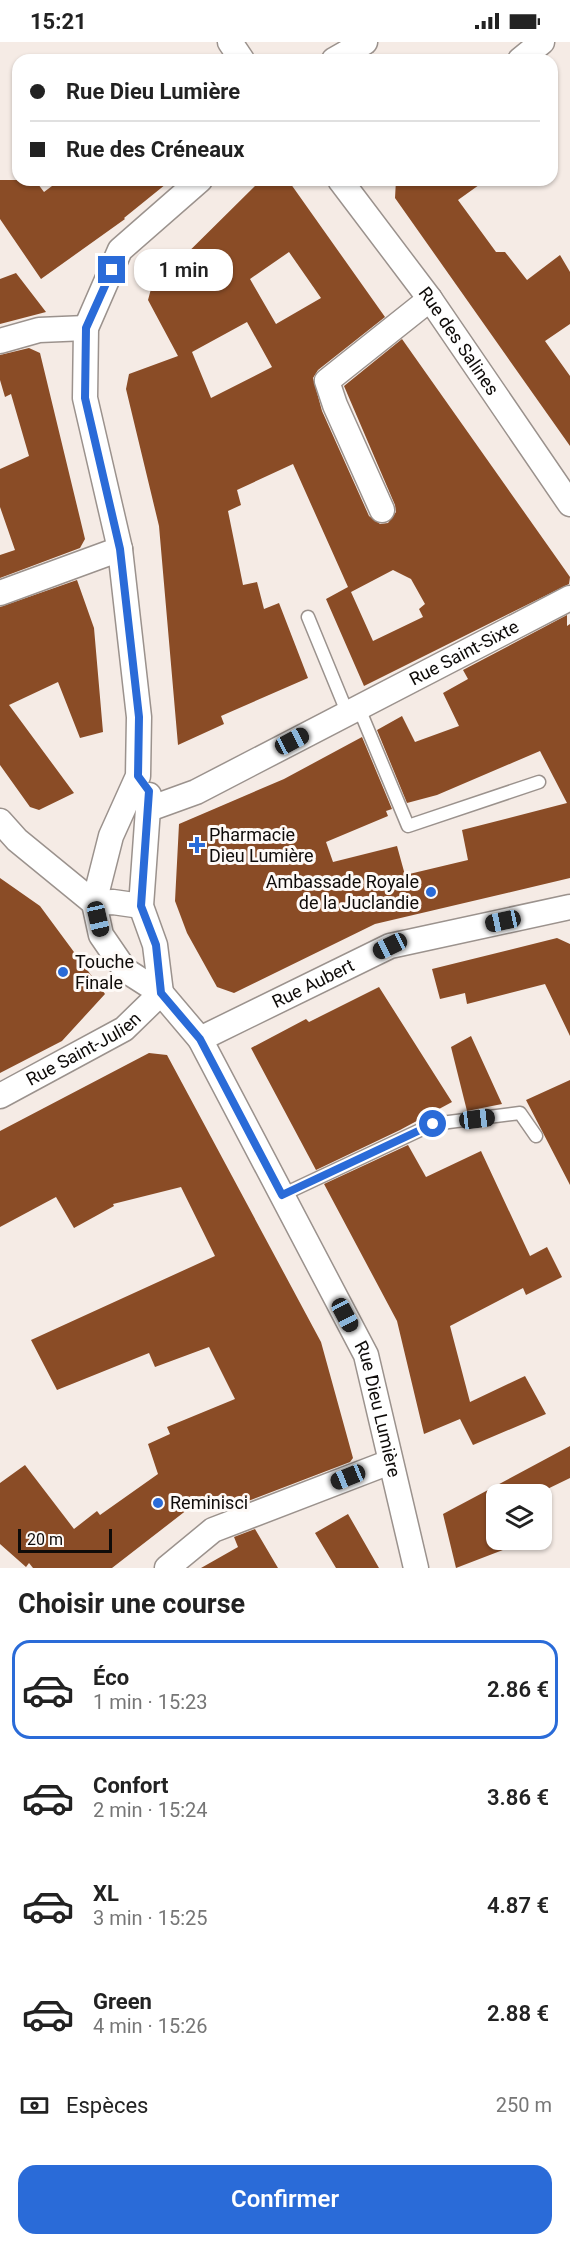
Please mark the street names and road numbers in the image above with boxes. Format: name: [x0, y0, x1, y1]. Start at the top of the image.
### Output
street label: Rue des Salines: [414, 282, 503, 399]
street label: Rue Saint-Sixte: [406, 615, 522, 689]
street label: Rue Aubert: [268, 954, 358, 1012]
street label: Rue Saint-Julien: [23, 1008, 145, 1090]
street label: Rue Dieu Lumière: [350, 1337, 405, 1479]

